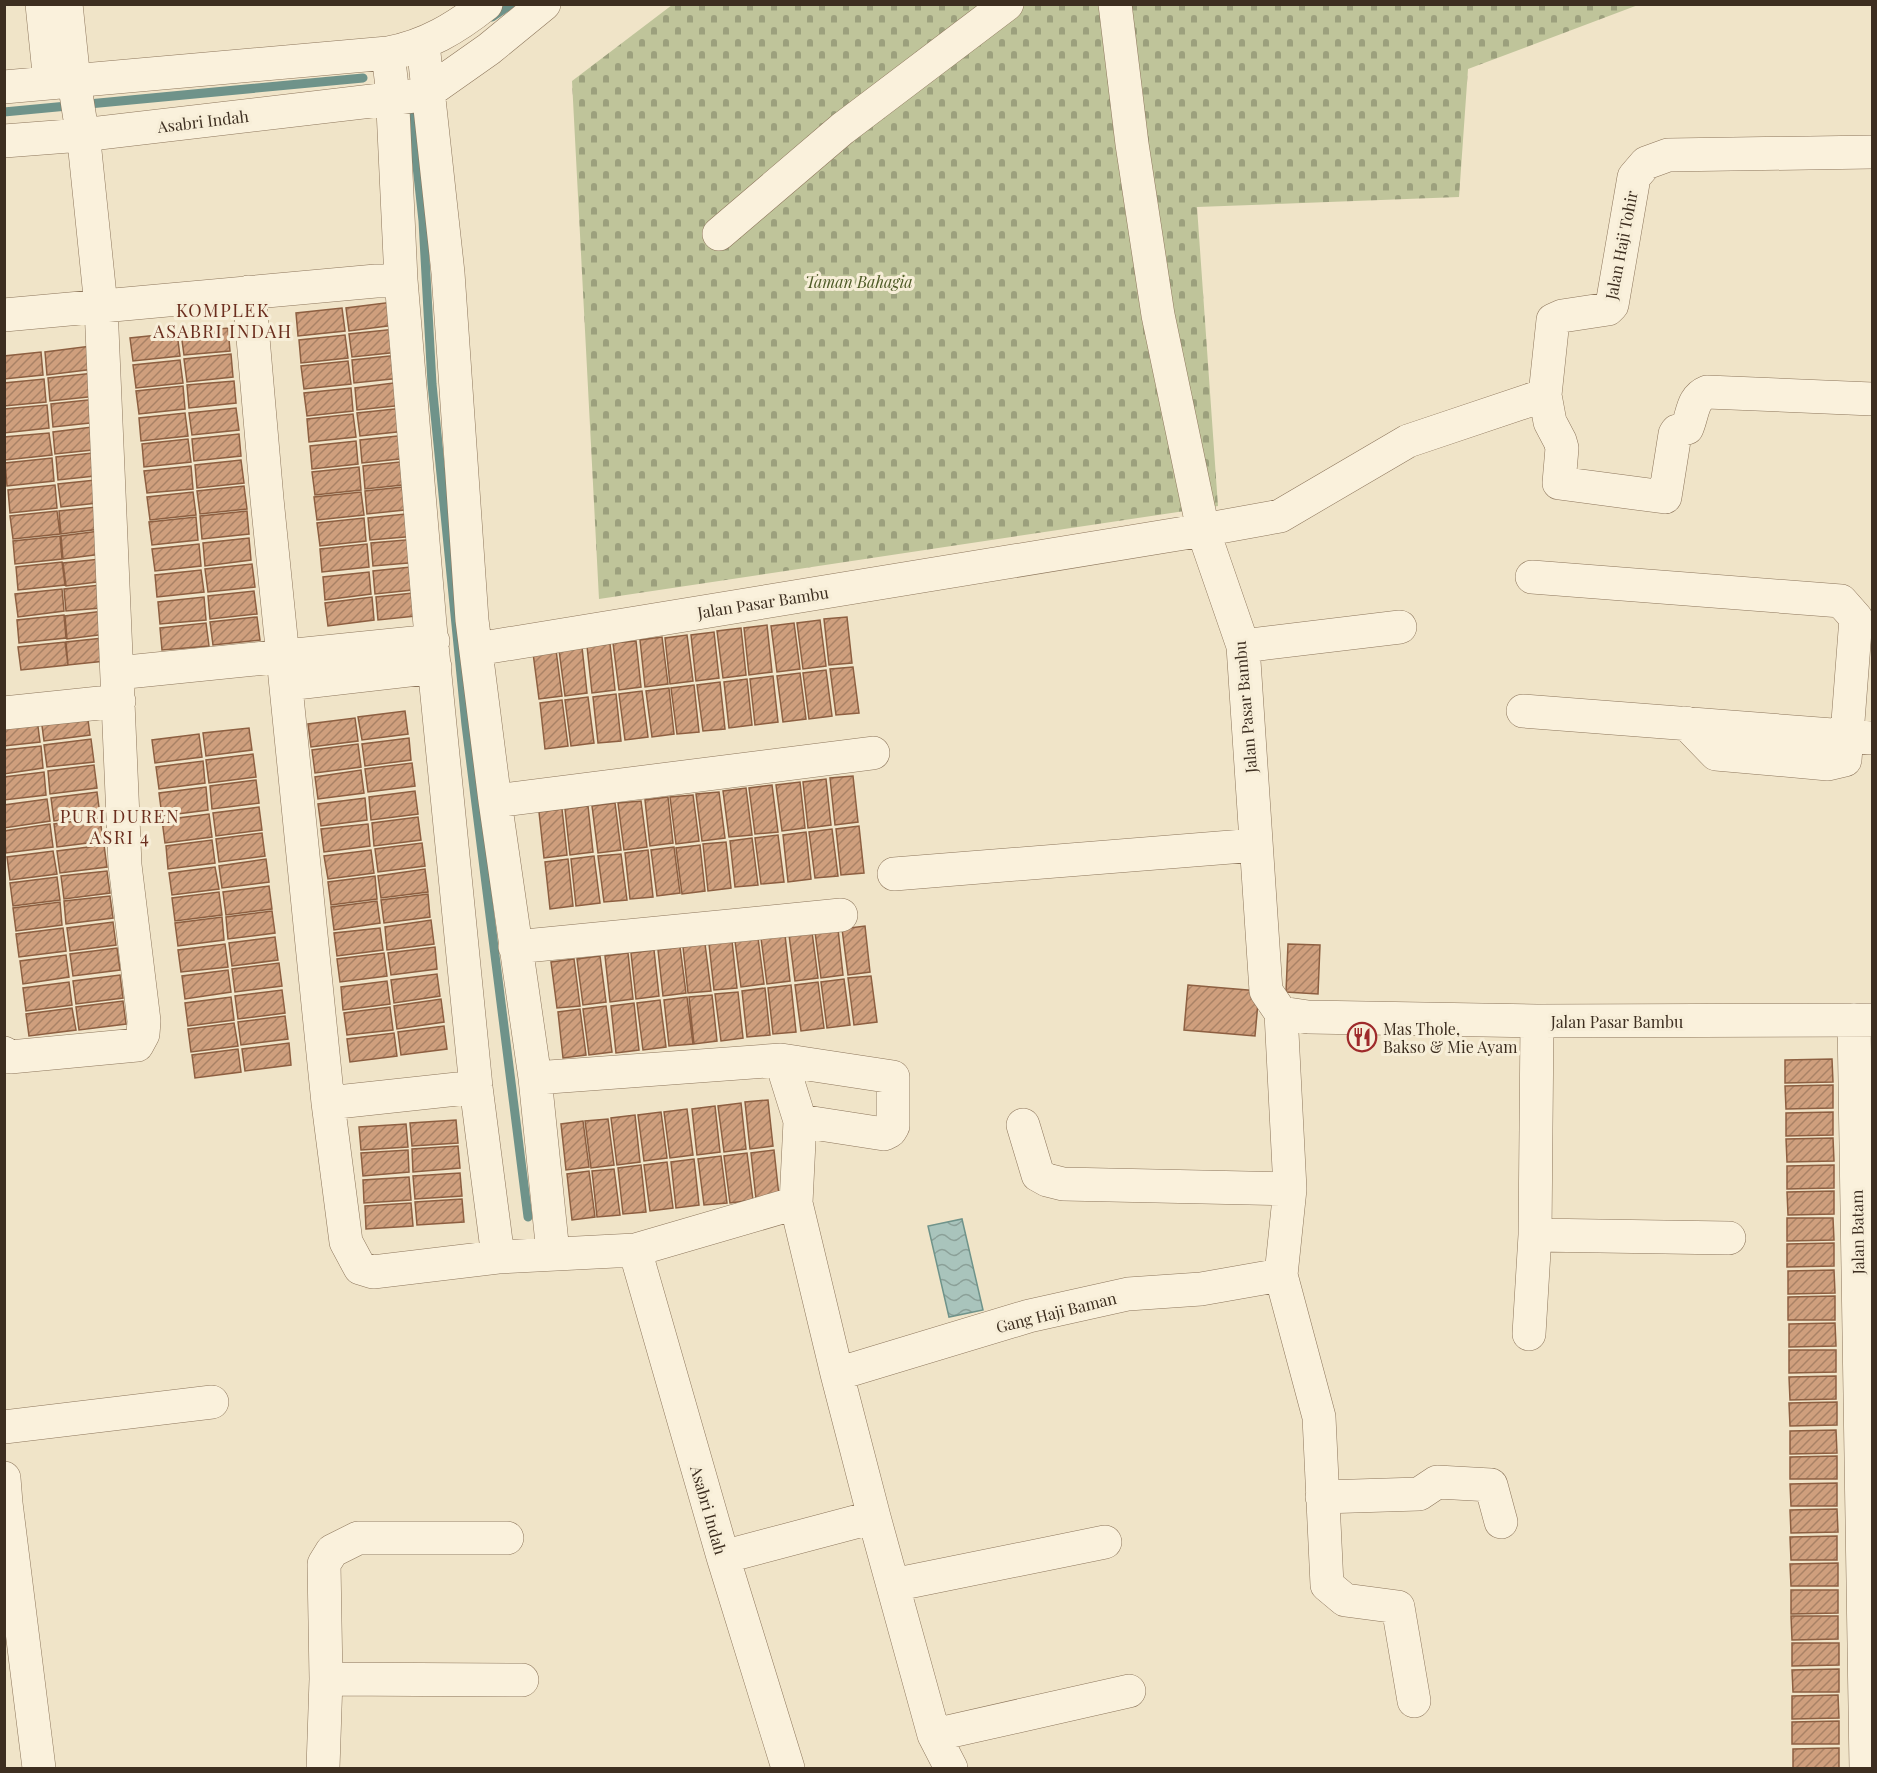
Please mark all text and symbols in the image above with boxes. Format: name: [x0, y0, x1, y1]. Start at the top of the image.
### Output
street label: Asabri Indah: [155, 105, 250, 137]
street label: Jalan Haji Tohir: [1600, 189, 1642, 302]
park label: Taman Bahagia: [805, 271, 913, 292]
district label: KOMPLEK ASABRI INDAH: [152, 298, 293, 343]
street label: Jalan Pasar Bambu: [695, 581, 830, 623]
street label: Jalan Pasar Bambu: [1229, 640, 1261, 775]
district label: PURI DUREN ASRI 4: [60, 804, 180, 849]
street label: Jalan Pasar Bambu: [1550, 1011, 1683, 1032]
place label: Mas Thole, Bakso & Mie Ayam: [1383, 1018, 1517, 1057]
restaurant icon: Mas Thole, Bakso & Mie Ayam: [1346, 1021, 1378, 1053]
street label: Jalan Batam: [1846, 1189, 1868, 1276]
street label: Gang Haji Baman: [994, 1287, 1119, 1337]
street label: Asabri Indah: [686, 1462, 732, 1558]

